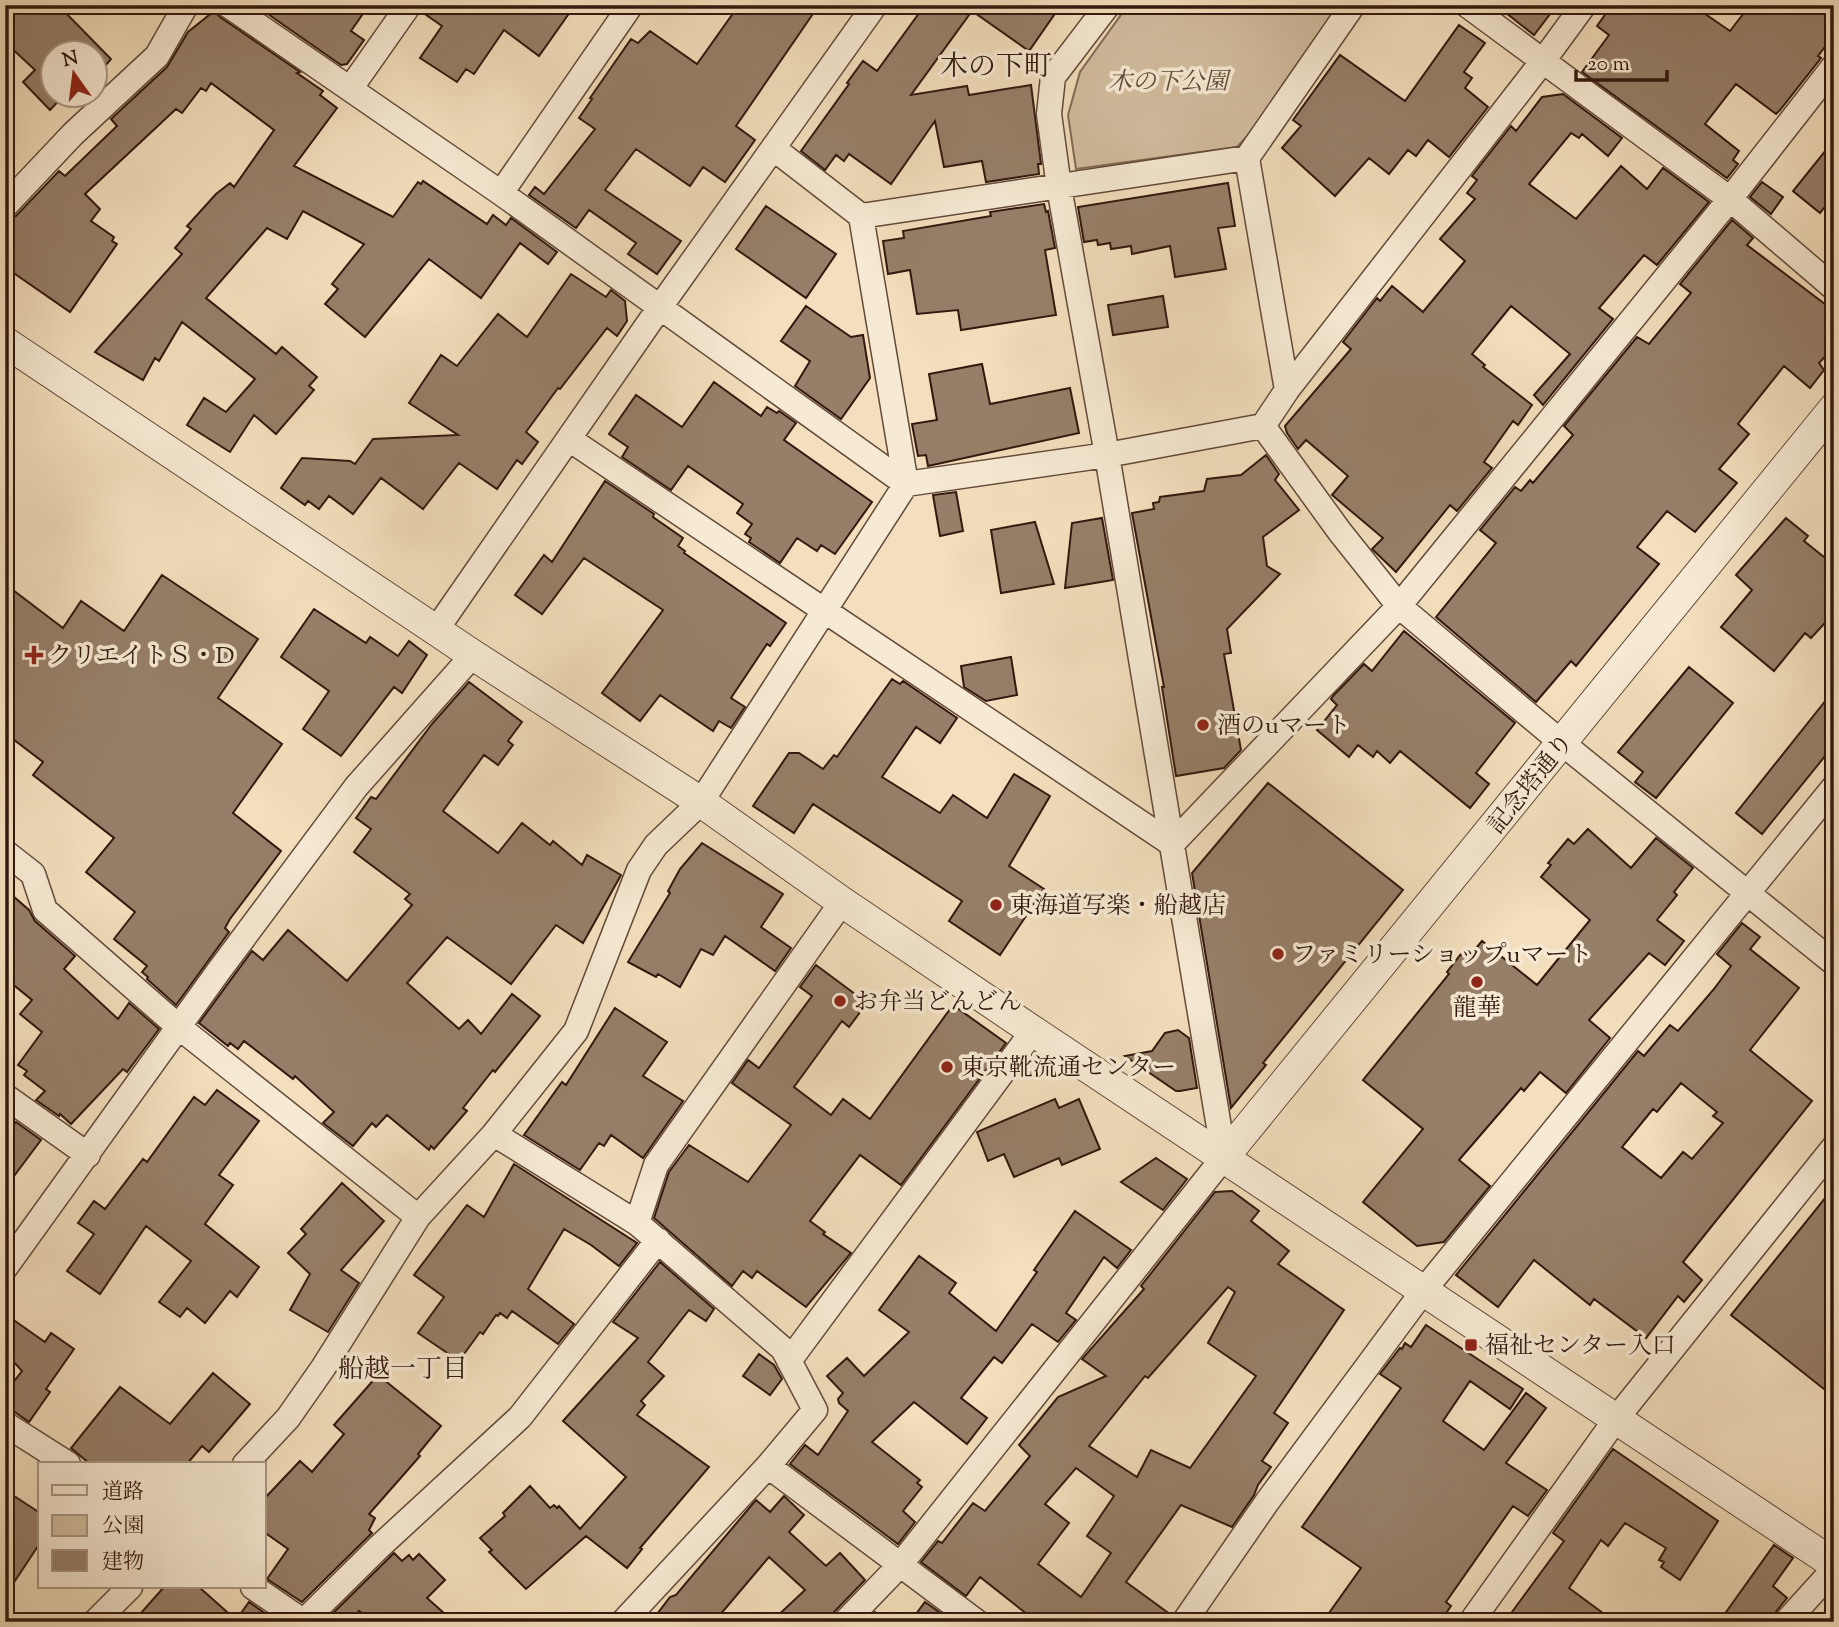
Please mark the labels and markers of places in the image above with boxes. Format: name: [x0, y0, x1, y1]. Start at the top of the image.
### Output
place label: クリエイトＳ・D: [48, 640, 235, 674]
marker: クリエイトＳ・D: [26, 647, 42, 663]
place label: 酒のuマート: [1217, 710, 1351, 744]
marker: 酒のuマート: [1195, 717, 1211, 733]
place label: 東海道写楽・船越店: [1010, 890, 1226, 924]
marker: 東海道写楽・船越店: [988, 897, 1004, 913]
place label: ファミリーショップuマート: [1292, 939, 1592, 973]
marker: ファミリーショップuマート: [1270, 946, 1286, 962]
marker: 龍華: [1469, 974, 1485, 990]
place label: お弁当どんどん: [854, 986, 1022, 1020]
place label: 龍華: [1453, 992, 1501, 1026]
marker: お弁当どんどん: [832, 993, 848, 1009]
place label: 東京靴流通センター: [961, 1052, 1176, 1086]
marker: 東京靴流通センター: [939, 1059, 955, 1075]
place label: 福祉センター入口: [1485, 1330, 1676, 1364]
marker: 福祉センター入口: [1463, 1337, 1479, 1353]

